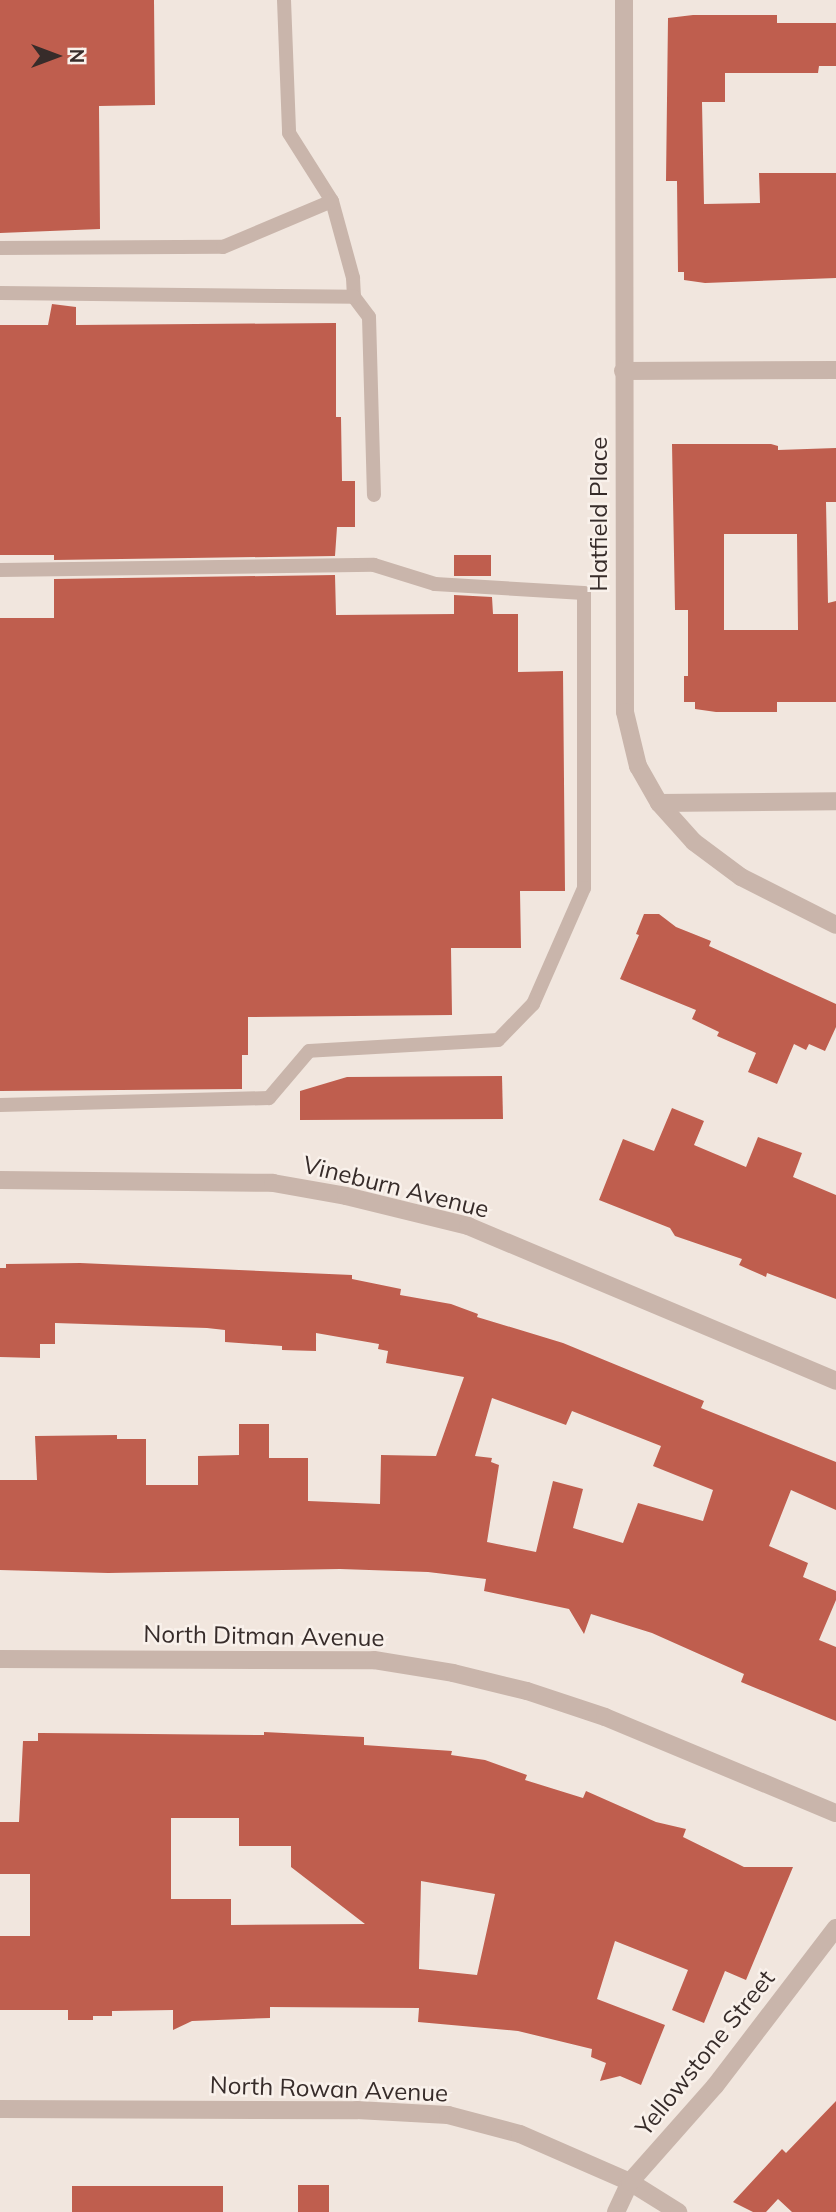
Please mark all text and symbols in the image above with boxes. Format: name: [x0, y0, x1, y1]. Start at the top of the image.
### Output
north arrow: [21, 21, 91, 91]
text: N: [65, 49, 89, 63]
street label: Hatfield Place: [585, 437, 613, 591]
street label: Vineburn Avenue: [300, 1150, 492, 1224]
street label: North Ditman Avenue: [143, 1619, 385, 1653]
street label: Yellowstone Street: [629, 1964, 781, 2142]
street label: North Rowan Avenue: [209, 2070, 449, 2108]

